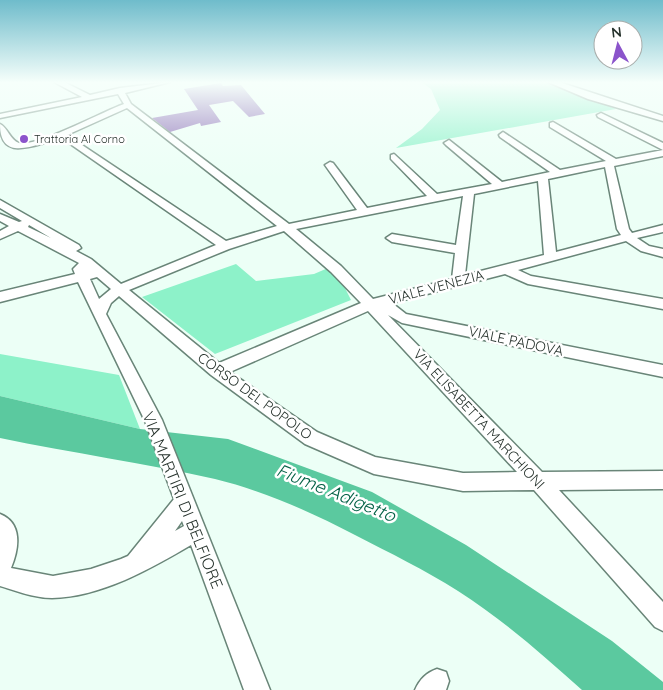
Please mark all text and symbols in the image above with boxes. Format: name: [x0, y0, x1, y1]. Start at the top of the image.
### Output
north arrow: [593, 20, 643, 70]
text: N: [610, 23, 623, 42]
place label: Trattoria Al Corno: [34, 132, 125, 146]
marker: Trattoria Al Corno: [18, 133, 30, 145]
street label: VIALE VENEZIA: [386, 266, 486, 308]
street label: VIALE PADOVA: [467, 322, 565, 360]
street label: VIA ELISABETTA MARCHIONI: [409, 345, 549, 493]
street label: CORSO DEL POPOLO: [194, 348, 316, 444]
street label: VIA MARTIRI DI BELFIORE: [138, 409, 228, 591]
water label: Fiume Adigetto: [273, 458, 400, 527]

